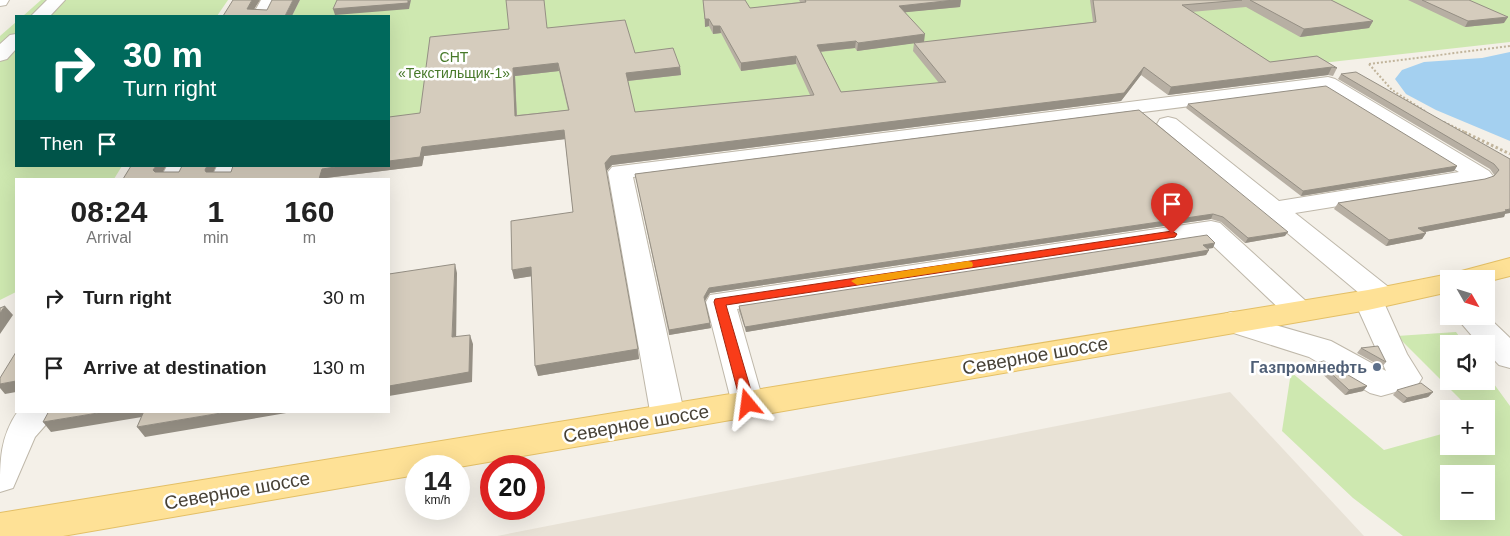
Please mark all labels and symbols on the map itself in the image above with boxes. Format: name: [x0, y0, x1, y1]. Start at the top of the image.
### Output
park label: СНТ «Текстильщик-1»: [398, 49, 510, 81]
pin: [1151, 183, 1193, 234]
north arrow: [1440, 270, 1495, 325]
street label: Северное шоссе: [961, 332, 1110, 379]
place label: Газпромнефть: [1250, 359, 1367, 376]
marker: Газпромнефть: [1371, 361, 1383, 373]
position arrow: [721, 377, 773, 429]
street label: Северное шоссе: [562, 400, 711, 447]
speed limit sign: 20: [480, 455, 545, 520]
street label: Северное шоссе: [163, 467, 312, 514]

